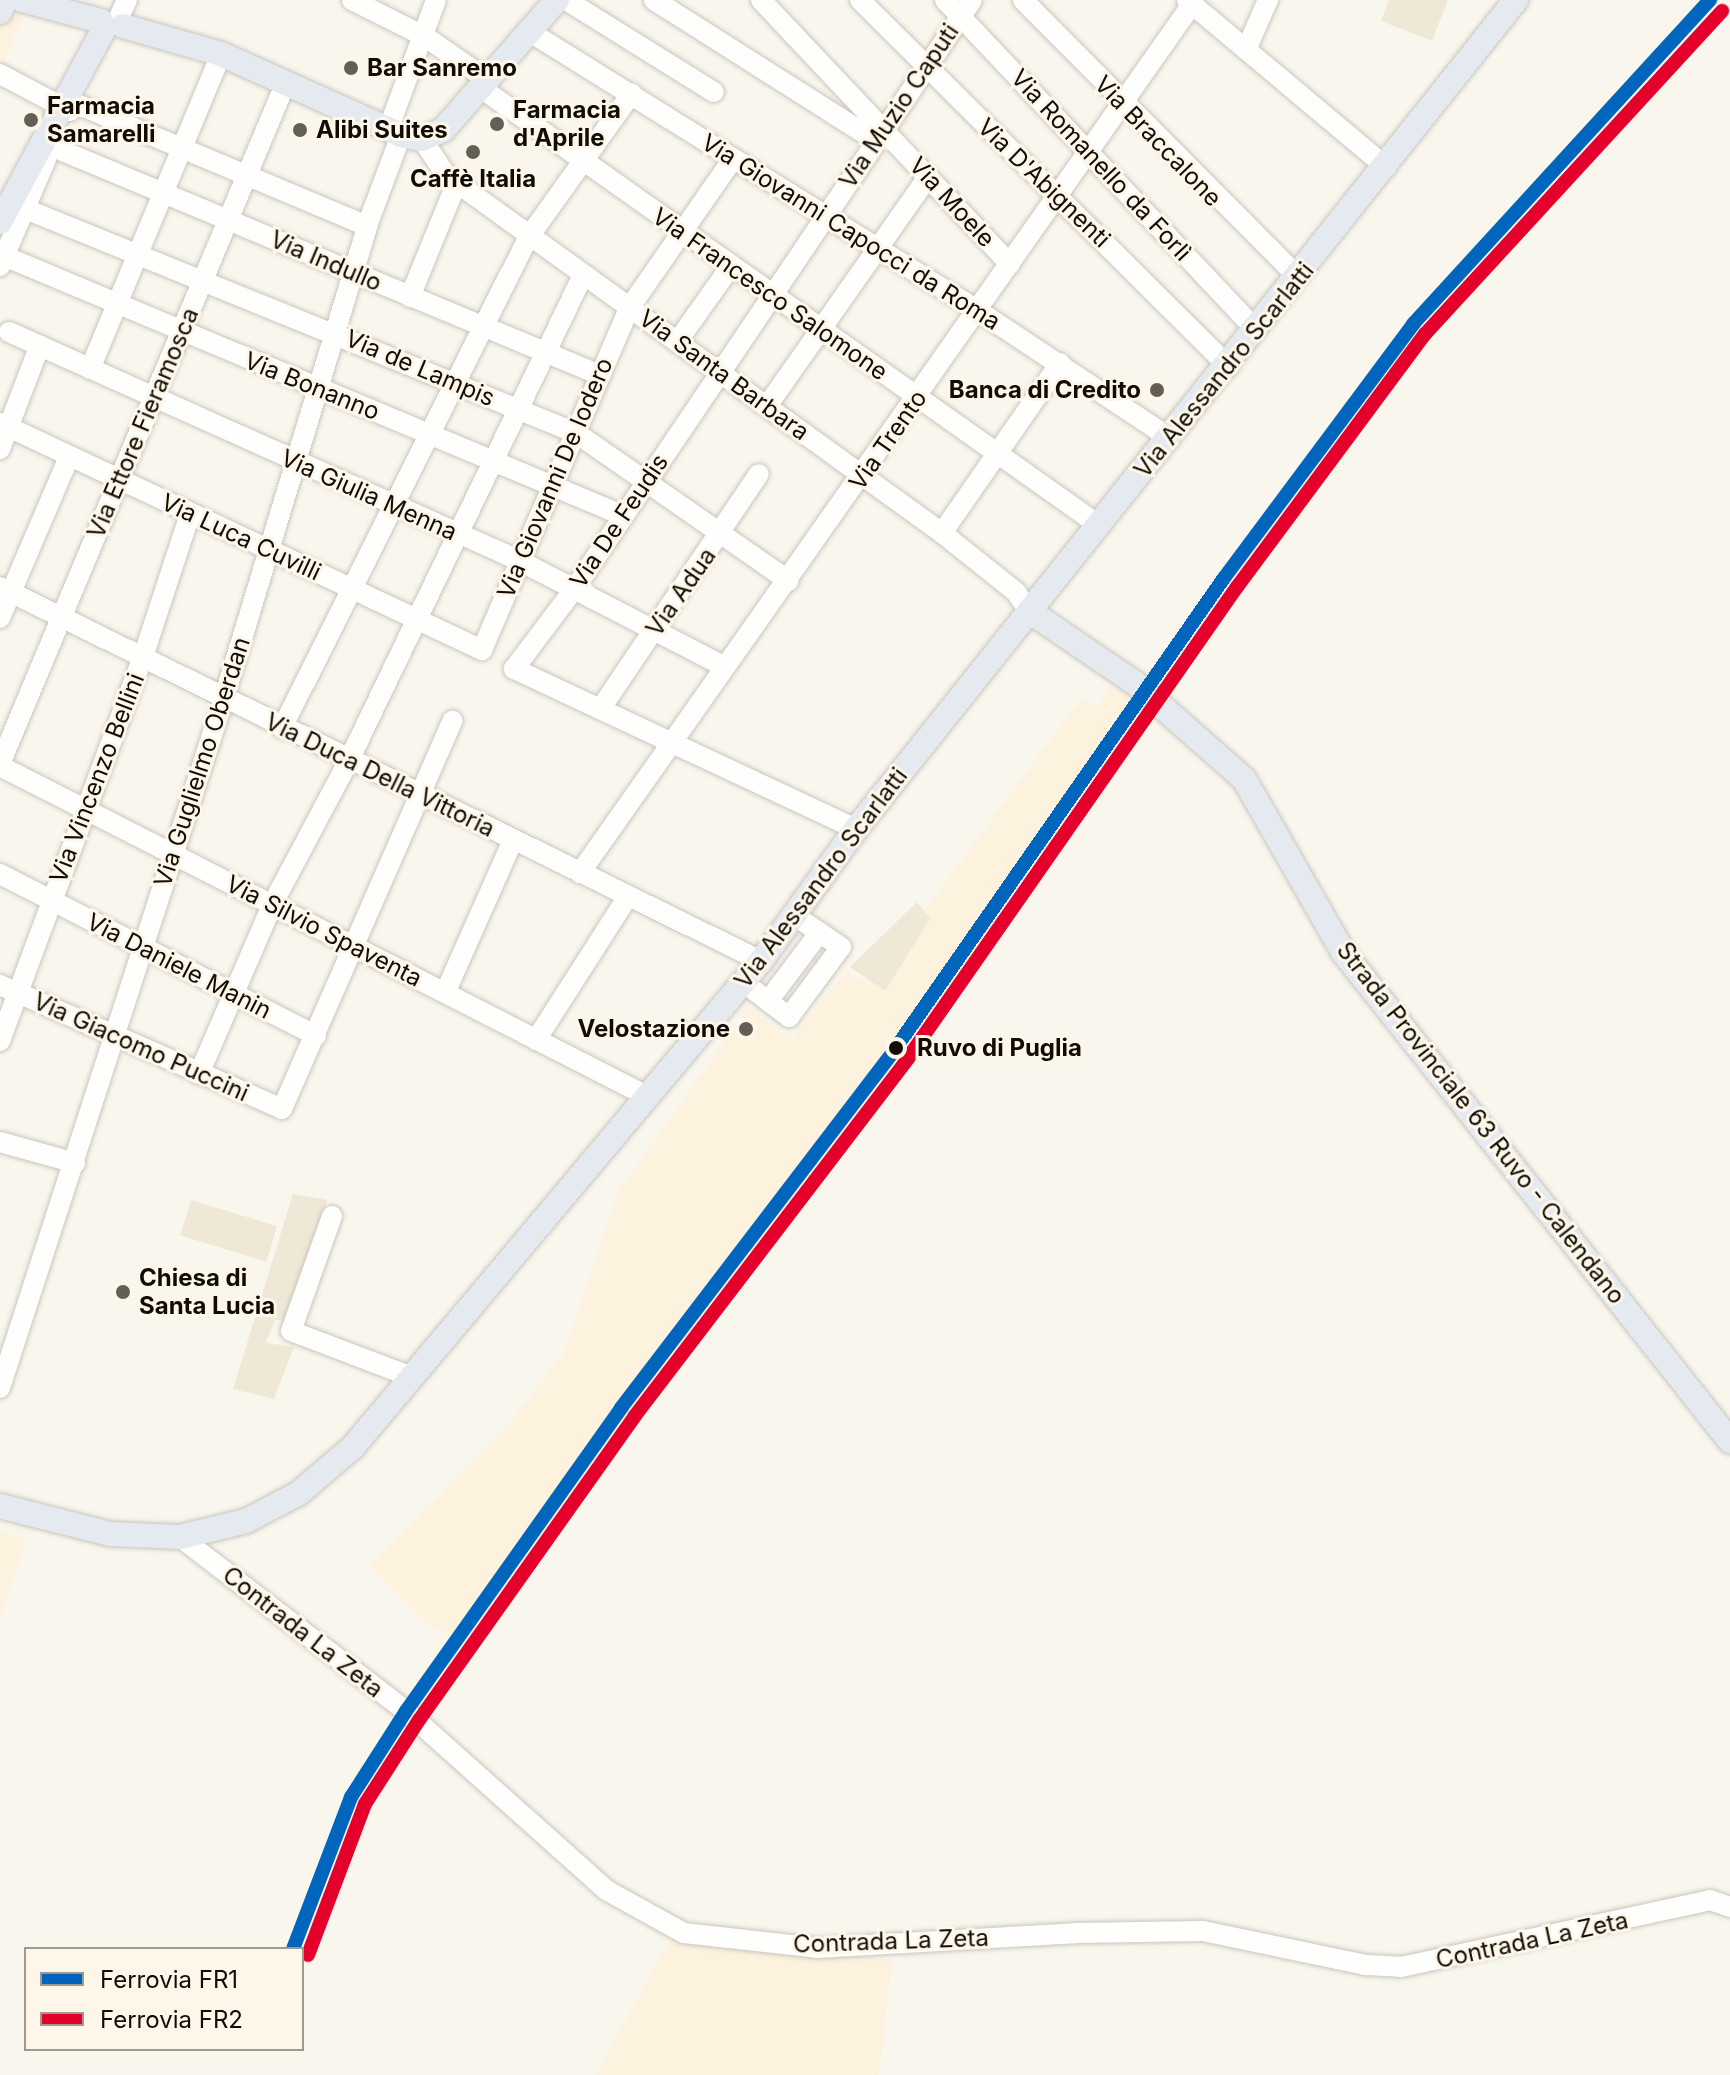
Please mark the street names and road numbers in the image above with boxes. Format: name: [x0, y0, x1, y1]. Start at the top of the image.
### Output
street label: Via Muzio Caputi: [833, 18, 965, 194]
street label: Via Romanello da Forlì: [1005, 63, 1197, 267]
street label: Via Braccalone: [1088, 70, 1228, 212]
street label: Via D'Abignenti: [972, 113, 1116, 253]
street label: Via Giovanni Capocci da Roma: [696, 128, 1006, 336]
street label: Via Moele: [903, 151, 1001, 253]
street label: Via Francesco Salomone: [647, 202, 893, 386]
street label: Via Indullo: [266, 225, 386, 297]
street label: Via Alessandro Scarlatti: [1128, 256, 1320, 484]
street label: Via Ettore Fieramosca: [81, 303, 205, 543]
street label: Via Santa Barbara: [633, 304, 815, 446]
street label: Via de Lampis: [341, 324, 499, 412]
street label: Via Bonanno: [240, 346, 384, 426]
street label: Via Giovanni De Iodero: [491, 353, 619, 603]
street label: Via Trento: [843, 384, 933, 496]
street label: Via Giulia Menna: [276, 443, 462, 547]
street label: Via De Feudis: [564, 449, 674, 593]
street label: Via Luca Cuvilli: [157, 487, 325, 587]
street label: Via Adua: [640, 542, 722, 642]
street label: Via Guglielmo Oberdan: [148, 633, 256, 891]
street label: Via Vincenzo Bellini: [44, 669, 150, 887]
street label: Via Duca Della Vittoria: [261, 707, 499, 843]
street label: Via Alessandro Scarlatti: [729, 762, 913, 994]
street label: Via Silvio Spaventa: [221, 869, 427, 993]
street label: Via Daniele Manin: [82, 907, 276, 1025]
street label: Strada Provinciale 63 Ruvo - Calendano: [1331, 936, 1631, 1310]
street label: Via Giacomo Puccini: [29, 986, 253, 1108]
street label: Contrada La Zeta: [217, 1560, 389, 1704]
street label: Contrada La Zeta: [1433, 1906, 1631, 1974]
street label: Contrada La Zeta: [793, 1923, 989, 1959]

